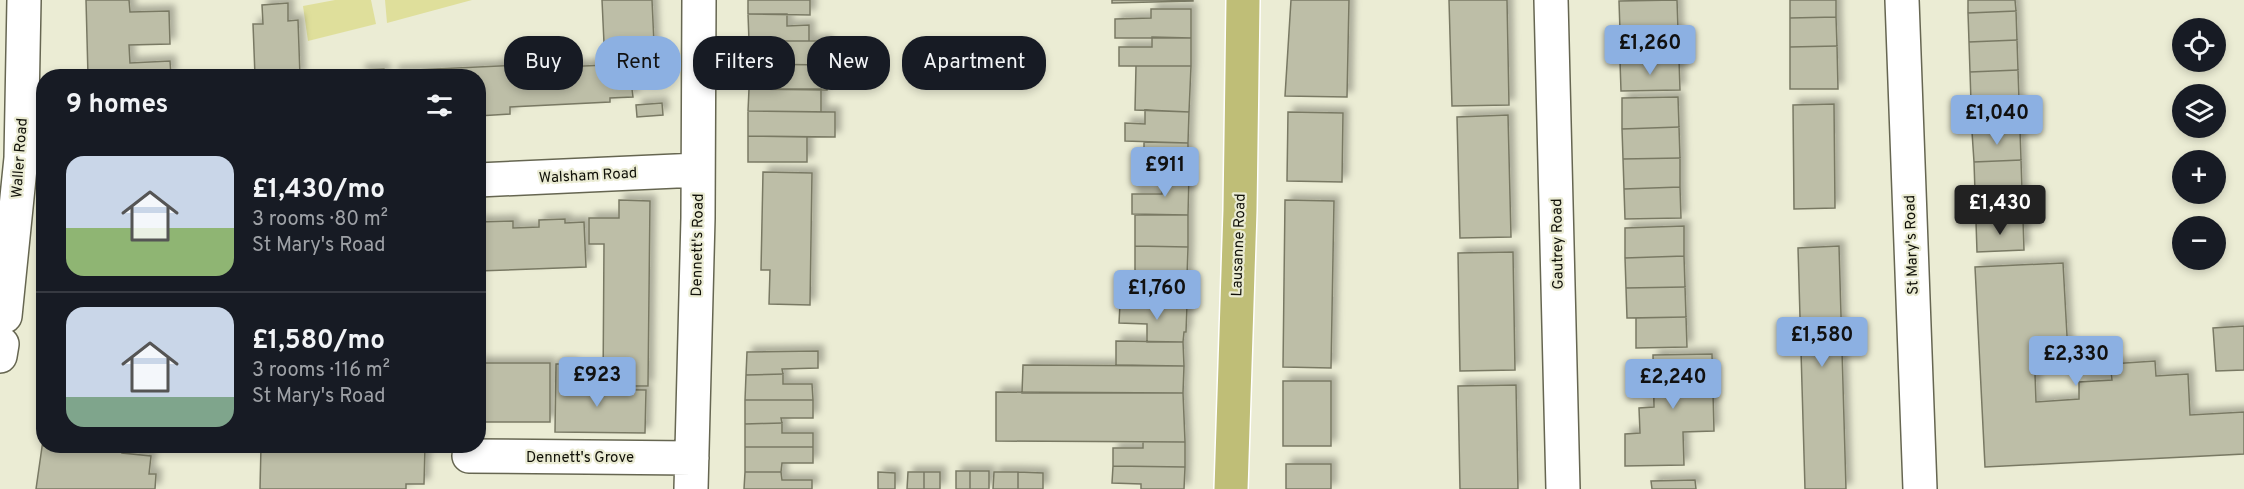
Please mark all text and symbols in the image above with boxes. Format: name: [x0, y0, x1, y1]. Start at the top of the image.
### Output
map controls: [2172, 18, 2226, 270]
button: locate: [2172, 18, 2226, 72]
pin: £1,260: [1601, 25, 1699, 76]
text: £1,260: [1619, 31, 1681, 57]
chip: Buy: [504, 36, 583, 90]
chip: Rent: [595, 36, 681, 90]
chip: Filters: [693, 36, 795, 90]
chip: New: [807, 36, 890, 90]
chip: Apartment: [902, 36, 1046, 90]
button: layers: [2172, 84, 2226, 138]
text: 9 homes: [66, 89, 168, 122]
icon: filters: [423, 89, 456, 122]
pin: £1,040: [1948, 95, 2046, 146]
text: £1,040: [1965, 101, 2029, 127]
street label: Waller Road: [8, 117, 33, 199]
pin: £911: [1129, 147, 1201, 198]
button: +: [2172, 150, 2226, 204]
text: £911: [1145, 153, 1185, 179]
street label: Walsham Road: [538, 164, 638, 189]
text: £1,430/mo: [252, 174, 385, 207]
icon: home: [114, 180, 186, 252]
pin: £1,430: [1951, 185, 2049, 236]
text: £1,430: [1969, 191, 2031, 217]
street label: Dennett's Road: [688, 193, 709, 297]
street label: Lausanne Road: [1228, 193, 1251, 297]
street label: St Mary's Road: [1901, 195, 1924, 295]
street label: Gautrey Road: [1548, 198, 1569, 290]
text: 3 rooms · 80 m²: [252, 207, 388, 233]
button: −: [2172, 216, 2226, 270]
text: St Mary's Road: [252, 233, 386, 259]
pin: £1,760: [1108, 270, 1206, 321]
text: £1,760: [1128, 276, 1186, 302]
pin: £1,580: [1773, 317, 1871, 368]
text: £1,580: [1791, 323, 1853, 349]
text: £1,580/mo: [252, 325, 385, 358]
icon: home: [114, 331, 186, 403]
pin: £2,330: [2027, 336, 2125, 387]
text: £2,330: [2043, 342, 2109, 368]
pin: £923: [561, 357, 633, 408]
text: 3 rooms · 116 m²: [252, 358, 390, 384]
pin: £2,240: [1624, 359, 1722, 410]
text: £923: [573, 363, 621, 389]
text: £2,240: [1639, 365, 1707, 391]
text: St Mary's Road: [252, 384, 386, 410]
street label: Dennett's Grove: [526, 449, 634, 468]

